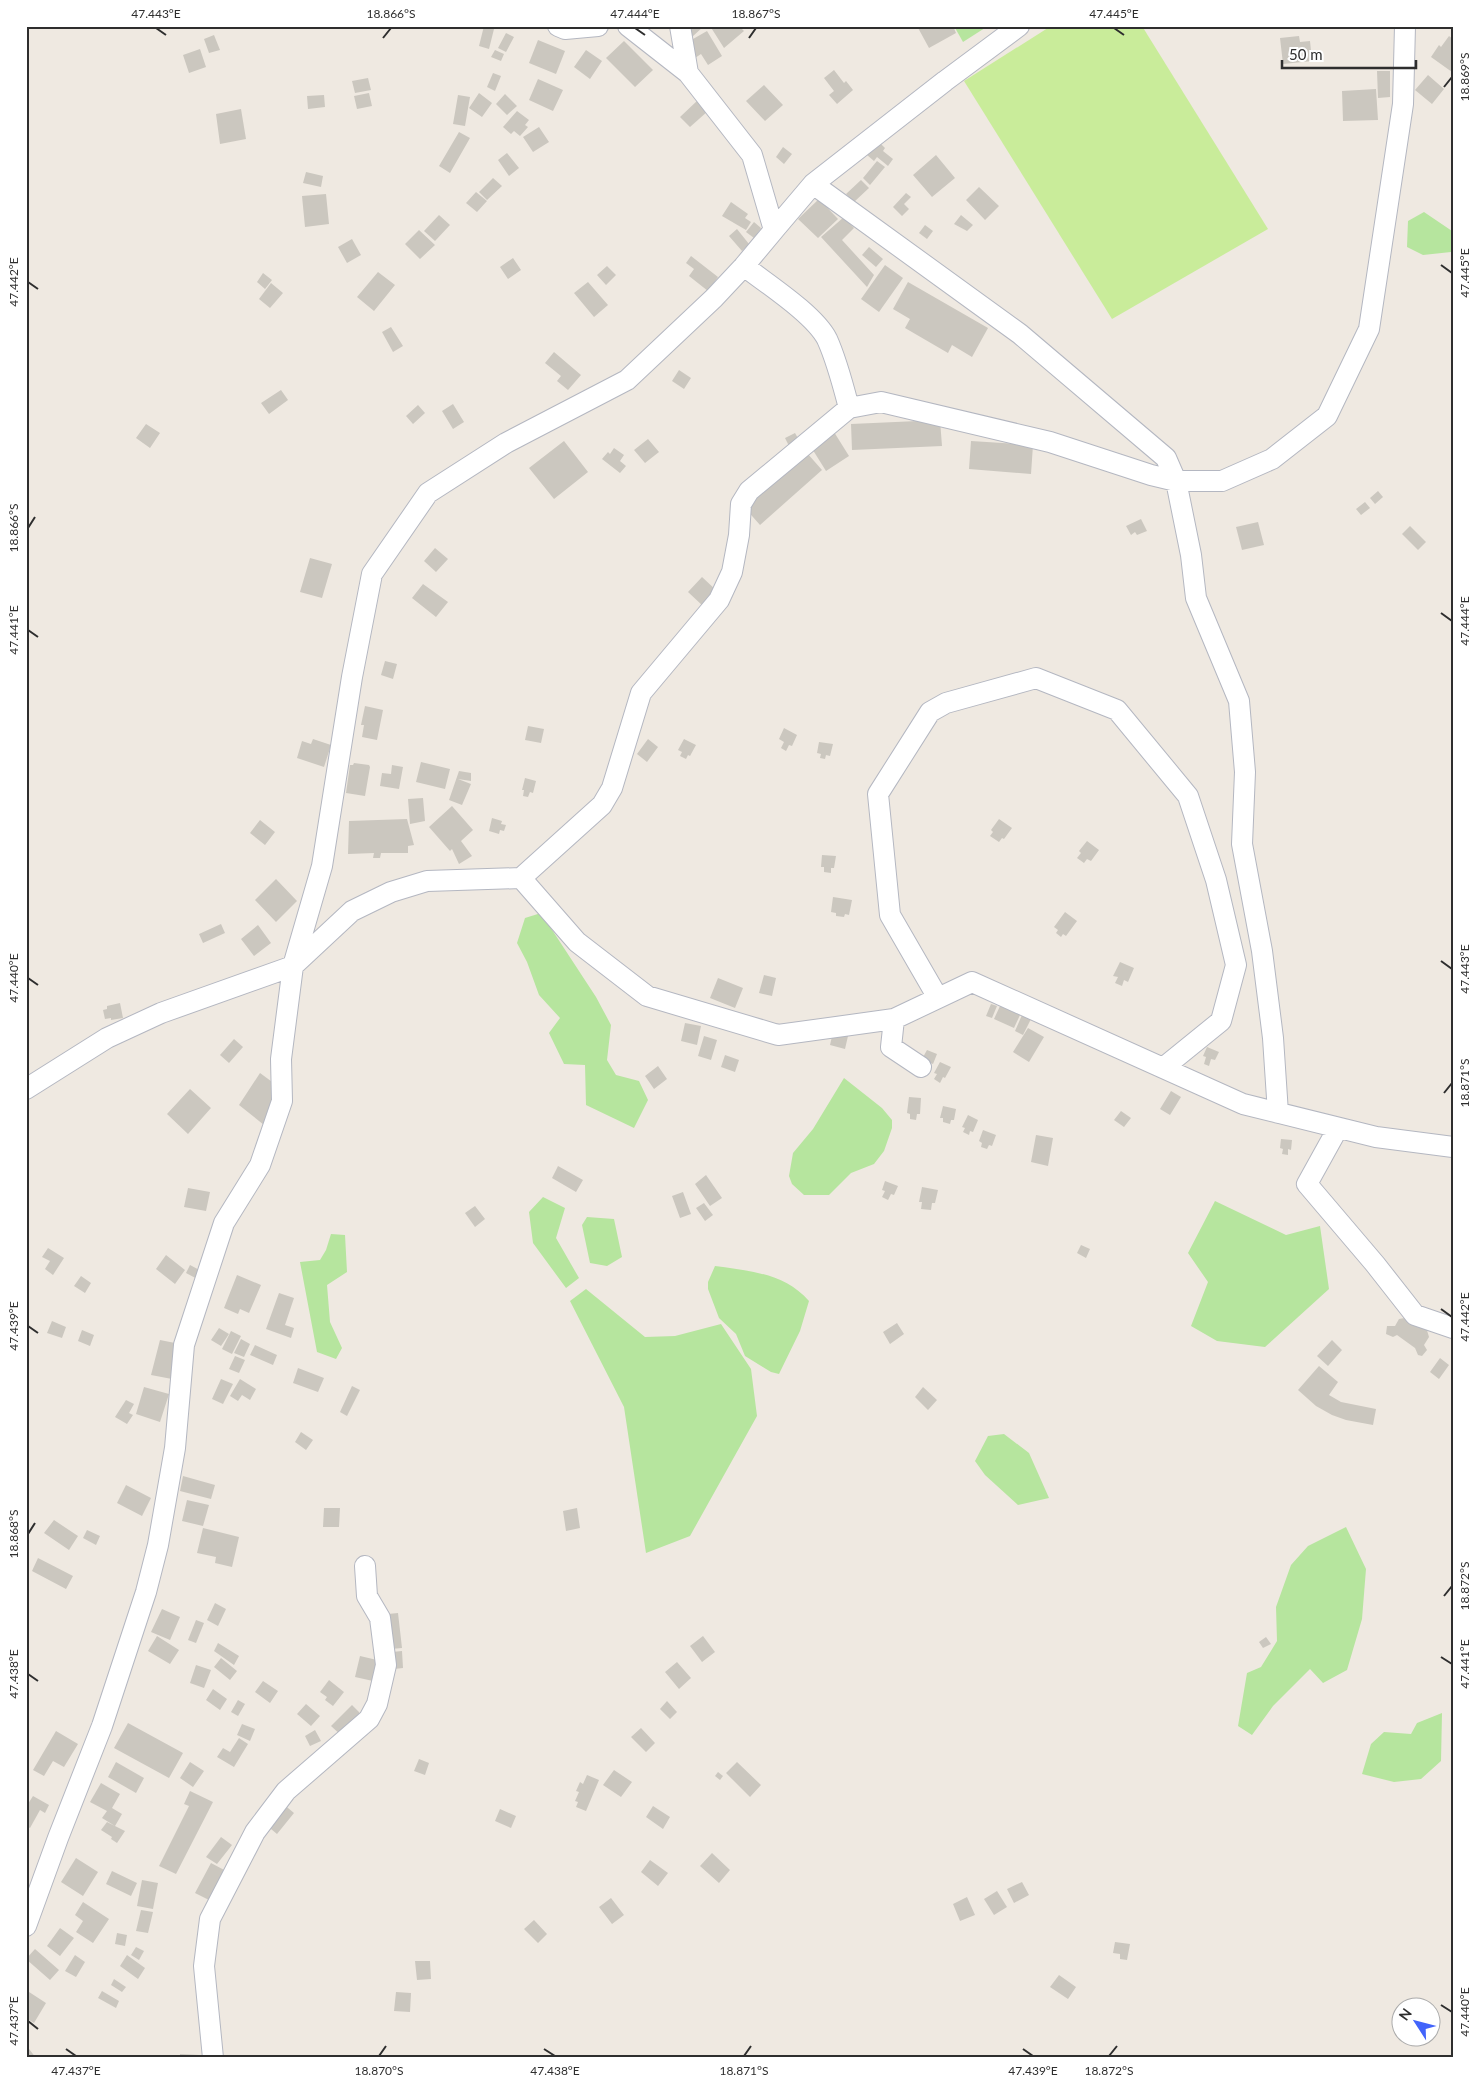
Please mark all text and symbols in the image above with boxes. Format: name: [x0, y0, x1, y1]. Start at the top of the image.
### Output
text: 47.443°E: [131, 6, 181, 21]
text: 18.866°S: [366, 6, 416, 21]
text: 47.444°E: [610, 6, 660, 21]
text: 18.867°S: [731, 6, 781, 21]
text: 47.445°E: [1089, 6, 1139, 21]
scale bar: [1282, 38, 1415, 70]
text: 50 m: [1289, 45, 1323, 63]
text: 18.869°S: [1457, 52, 1472, 102]
text: 47.445°E: [1457, 248, 1472, 298]
text: 47.442°E: [6, 257, 21, 307]
text: 18.866°S: [6, 503, 21, 553]
text: 47.444°E: [1457, 596, 1472, 646]
text: 47.441°E: [6, 605, 21, 655]
text: 47.443°E: [1457, 944, 1472, 994]
text: 47.440°E: [6, 953, 21, 1003]
text: 18.871°S: [1457, 1058, 1472, 1108]
text: 47.442°E: [1457, 1292, 1472, 1342]
text: 47.439°E: [6, 1301, 21, 1351]
text: 18.868°S: [6, 1509, 21, 1559]
text: 18.872°S: [1457, 1561, 1472, 1611]
text: 47.441°E: [1457, 1639, 1472, 1689]
text: 47.438°E: [6, 1649, 21, 1699]
text: 47.440°E: [1457, 1987, 1472, 2037]
text: 47.437°E: [6, 1996, 21, 2046]
north arrow: [1392, 1996, 1442, 2046]
text: N: [1395, 2005, 1415, 2023]
text: 47.437°E: [51, 2063, 101, 2078]
text: 18.870°S: [354, 2063, 404, 2078]
text: 47.438°E: [530, 2063, 580, 2078]
text: 18.871°S: [719, 2063, 769, 2078]
text: 47.439°E: [1008, 2063, 1058, 2078]
text: 18.872°S: [1084, 2063, 1134, 2078]

